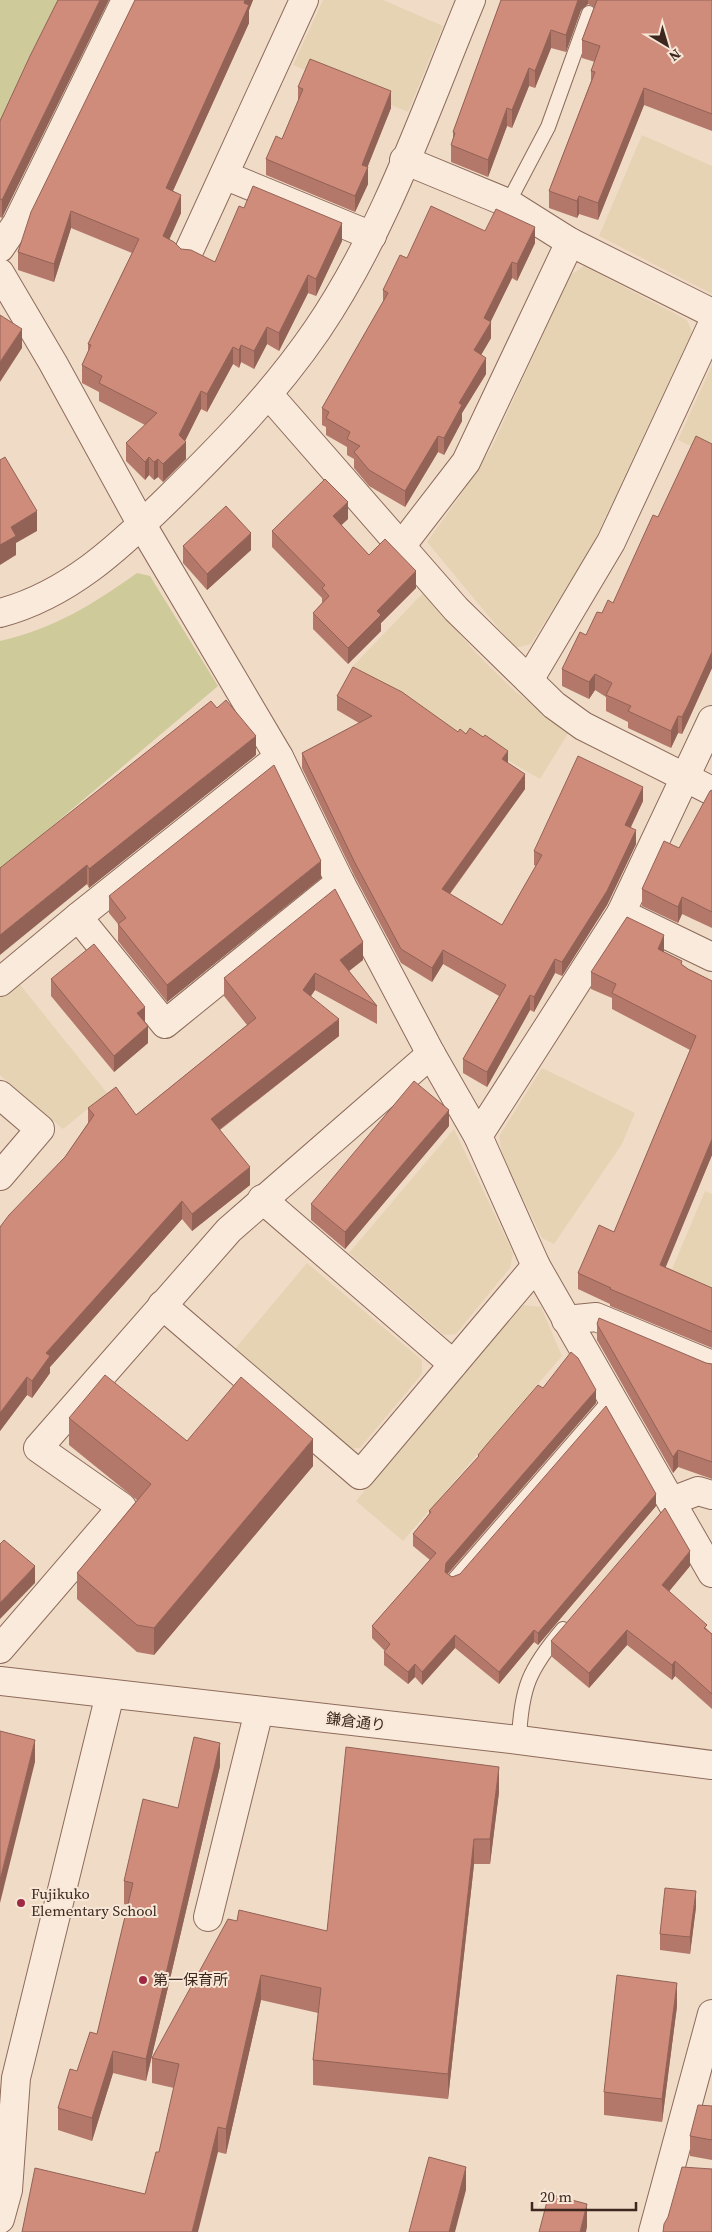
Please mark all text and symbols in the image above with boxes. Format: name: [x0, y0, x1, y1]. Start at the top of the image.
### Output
north arrow: [642, 20, 692, 70]
text: N: [665, 44, 685, 66]
street label: 鎌倉通り: [325, 1707, 387, 1736]
place label: Fujikuko Elementary School: [31, 1883, 158, 1921]
marker: Fujikuko Elementary School: [15, 1897, 27, 1909]
place label: 第一保育所: [153, 1969, 228, 1990]
marker: 第一保育所: [137, 1974, 149, 1986]
scale bar: [532, 2180, 636, 2212]
text: 20 m: [540, 2186, 572, 2207]

